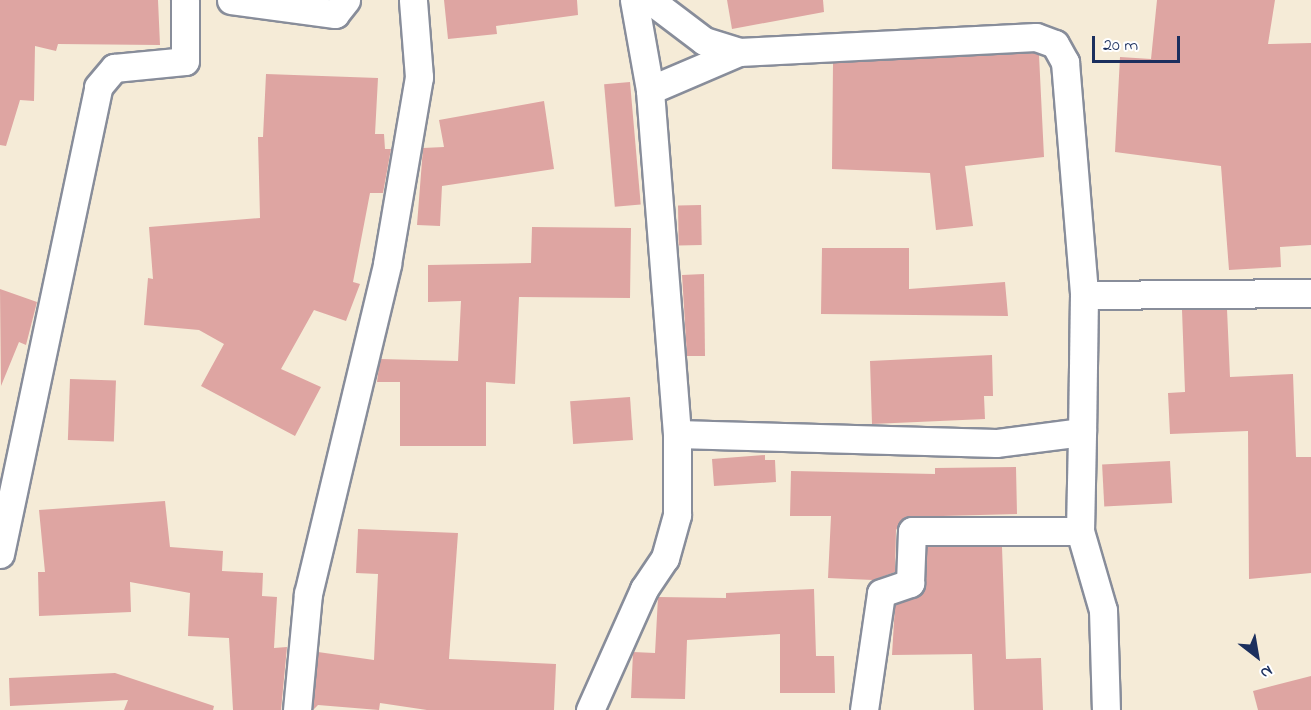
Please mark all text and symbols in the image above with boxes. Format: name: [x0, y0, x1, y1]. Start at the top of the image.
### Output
scale bar: [1095, 24, 1184, 62]
text: 20 m: [1103, 33, 1138, 59]
north arrow: [1227, 626, 1287, 686]
text: N: [1255, 658, 1277, 684]

